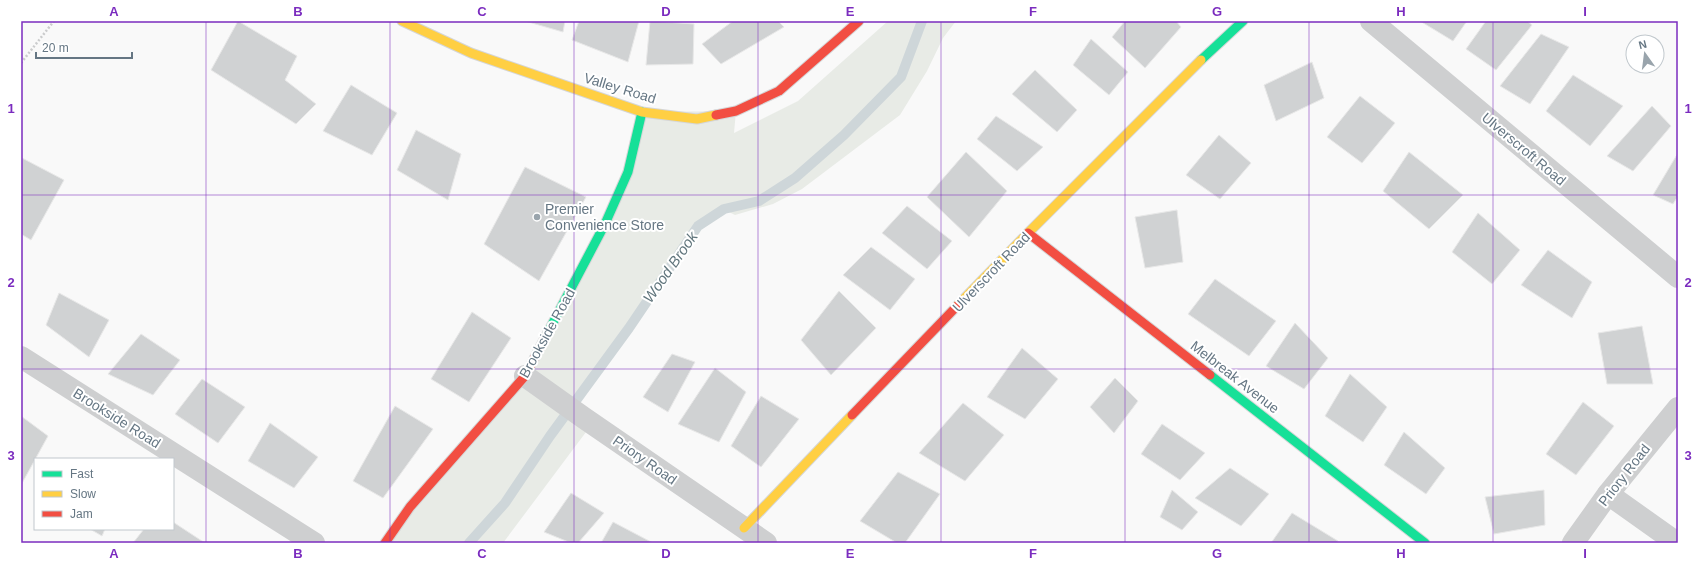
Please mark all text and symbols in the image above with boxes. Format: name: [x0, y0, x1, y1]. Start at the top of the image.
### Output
text: A: [109, 4, 119, 19]
text: B: [293, 4, 303, 19]
text: C: [477, 4, 487, 19]
text: D: [661, 4, 671, 19]
text: E: [846, 4, 855, 19]
text: F: [1029, 4, 1037, 19]
text: G: [1212, 4, 1222, 19]
text: H: [1396, 4, 1406, 19]
text: I: [1583, 4, 1587, 19]
scale bar: [36, 34, 132, 60]
north arrow: [1625, 34, 1665, 74]
text: N: [1637, 38, 1648, 51]
text: 20 m: [42, 41, 69, 55]
street label: Valley Road: [582, 69, 658, 107]
text: 1: [7, 101, 15, 116]
text: 1: [1684, 101, 1692, 116]
street label: Ulverscroft Road: [1479, 109, 1569, 189]
place label: Premier Convenience Store: [545, 201, 664, 233]
marker: Premier Convenience Store: [532, 212, 542, 222]
water label: Wood Brook: [639, 227, 701, 306]
street label: Ulverscroft Road: [949, 229, 1033, 315]
text: 2: [7, 275, 15, 290]
text: 2: [1684, 275, 1692, 290]
street label: Brookside Road: [516, 286, 578, 380]
street label: Melbreak Avenue: [1188, 337, 1283, 417]
street label: Brookside Road: [71, 385, 163, 451]
street label: Priory Road: [610, 432, 680, 488]
street label: Priory Road: [1595, 441, 1653, 509]
text: 3: [7, 448, 15, 463]
text: 3: [1684, 448, 1692, 463]
legend: [34, 458, 174, 530]
text: Fast: [70, 467, 94, 481]
text: Slow: [70, 487, 96, 501]
text: Jam: [70, 507, 93, 521]
text: A: [109, 546, 119, 561]
text: B: [293, 546, 303, 561]
text: C: [477, 546, 487, 561]
text: D: [661, 546, 671, 561]
text: E: [846, 546, 855, 561]
text: F: [1029, 546, 1037, 561]
text: G: [1212, 546, 1222, 561]
text: H: [1396, 546, 1406, 561]
text: I: [1583, 546, 1587, 561]

